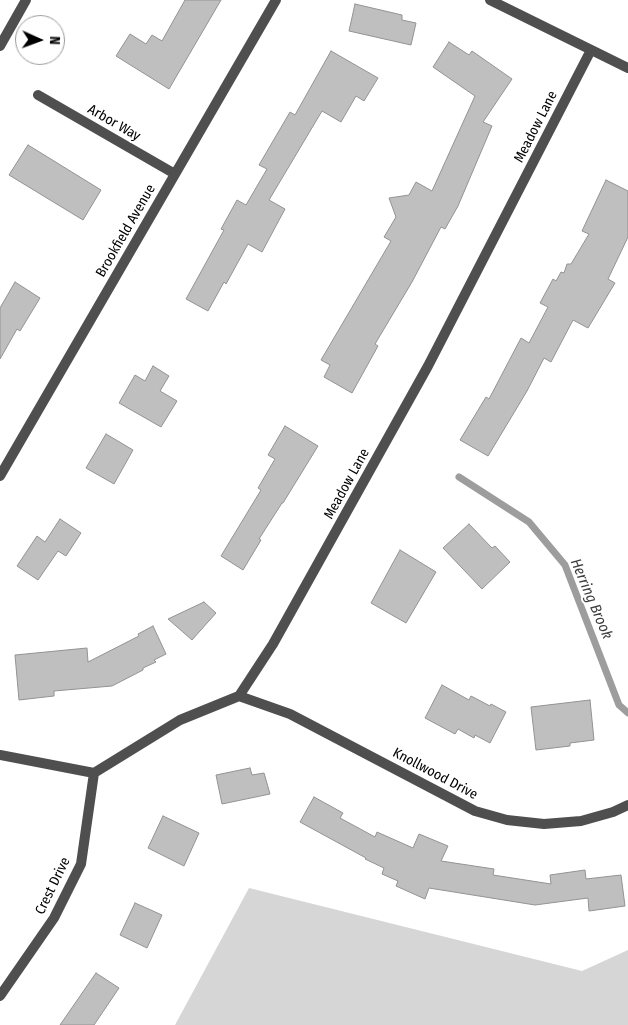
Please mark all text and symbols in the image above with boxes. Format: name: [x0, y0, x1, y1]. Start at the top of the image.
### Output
north arrow: [15, 15, 65, 65]
text: N: [46, 36, 63, 45]
street label: Meadow Lane: [511, 88, 561, 166]
street label: Arbor Way: [85, 101, 143, 145]
street label: Brookfield Avenue: [93, 182, 159, 280]
street label: Meadow Lane: [321, 446, 373, 522]
water label: Herring Brook: [566, 556, 616, 642]
street label: Knollwood Drive: [390, 745, 480, 803]
street label: Crest Drive: [32, 855, 74, 917]

